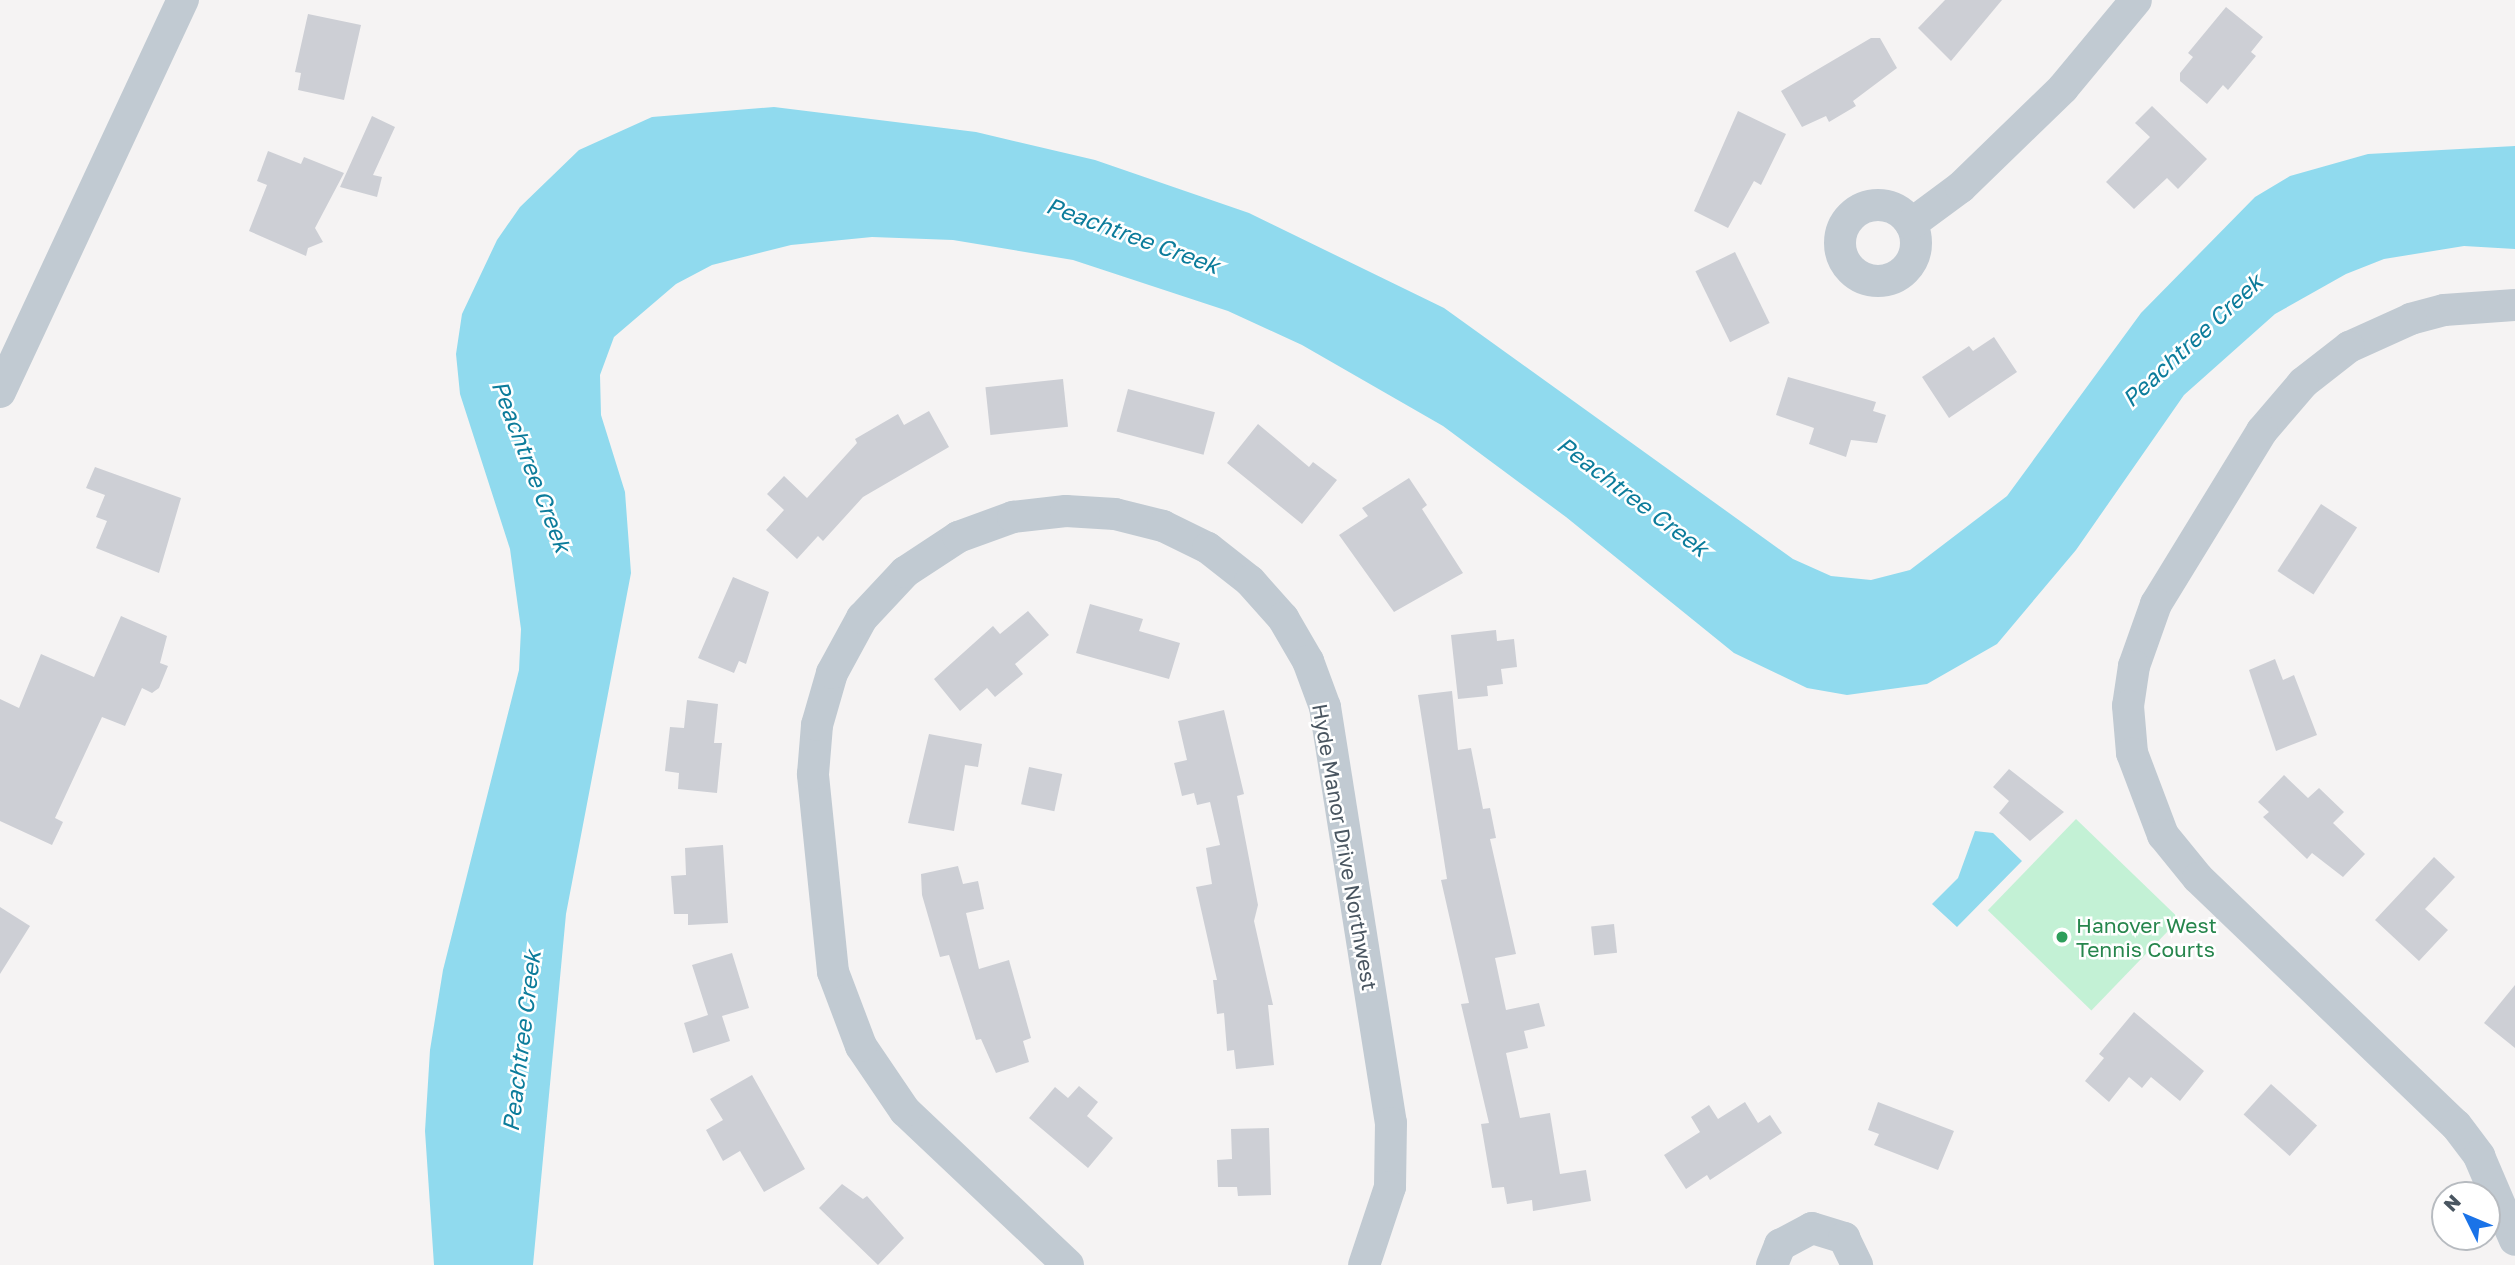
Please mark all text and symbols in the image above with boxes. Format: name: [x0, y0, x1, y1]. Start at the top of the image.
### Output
water label: Peachtree Creek: [1043, 191, 1223, 279]
water label: Peachtree Creek: [2116, 268, 2268, 412]
water label: Peachtree Creek: [486, 376, 578, 556]
water label: Peachtree Creek: [1552, 430, 1714, 562]
street label: Hyde Manor Drive Northwest: [1307, 702, 1383, 992]
place label: Hanover West Tennis Courts: [2076, 912, 2217, 962]
marker: Hanover West Tennis Courts: [2054, 929, 2070, 945]
water label: Peachtree Creek: [496, 949, 546, 1133]
north arrow: [2431, 1181, 2501, 1251]
text: N: [2438, 1190, 2465, 1216]

